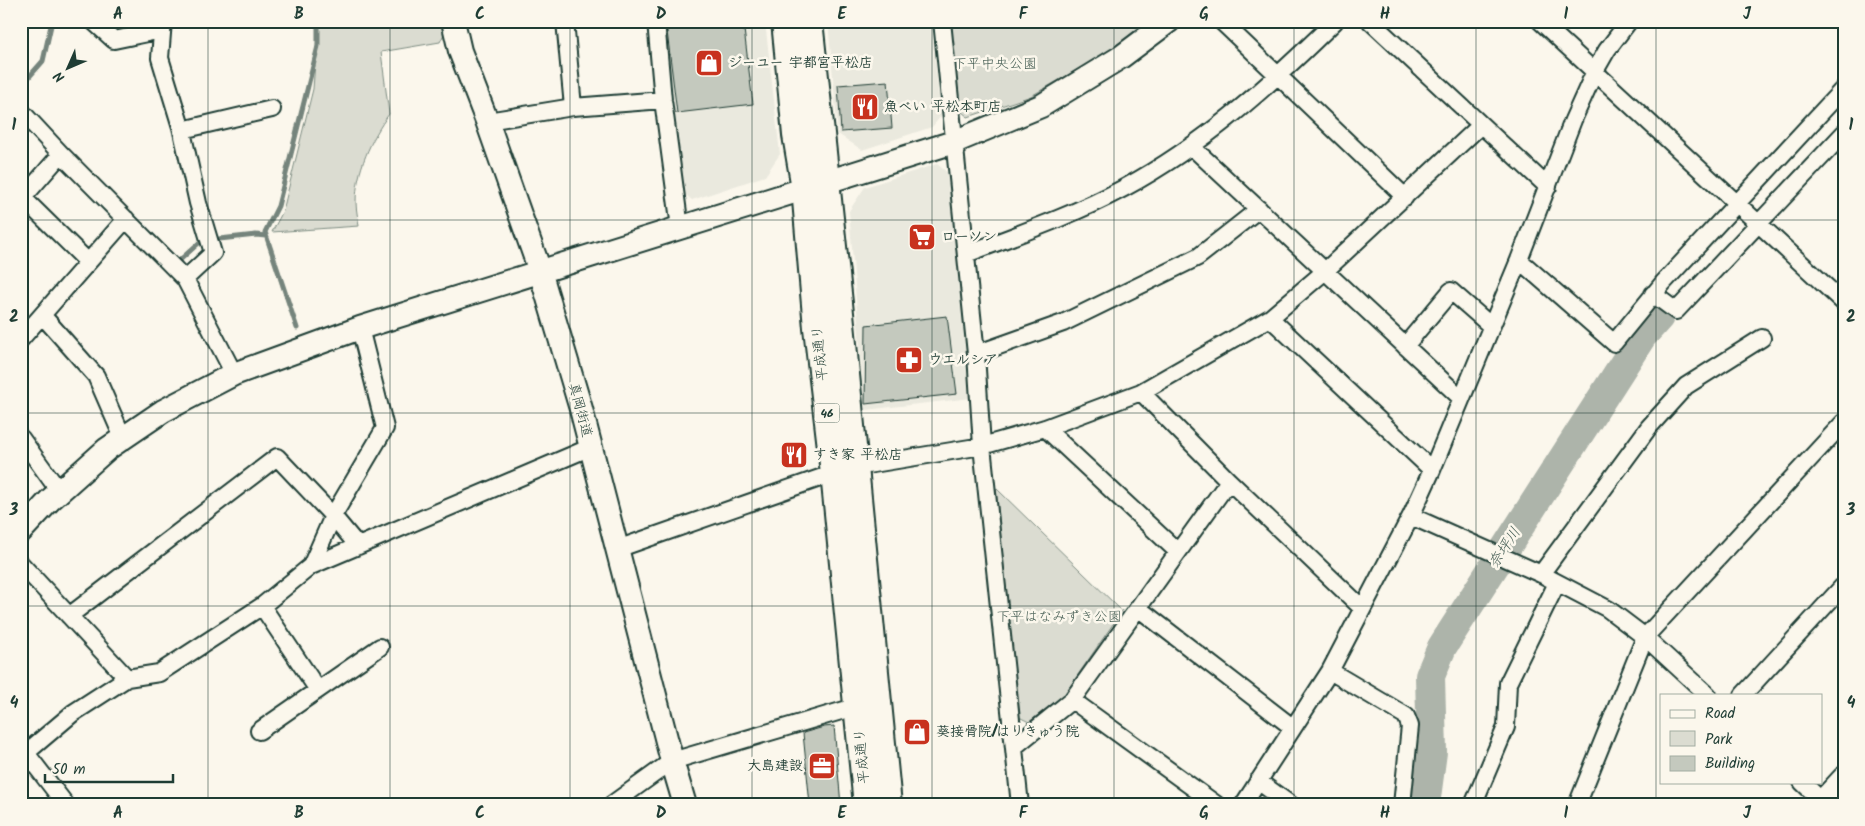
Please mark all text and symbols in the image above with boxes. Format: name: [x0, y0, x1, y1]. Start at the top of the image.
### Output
text: A: [113, 2, 123, 27]
text: B: [294, 2, 304, 27]
text: C: [475, 2, 485, 27]
text: D: [656, 2, 667, 27]
text: E: [838, 2, 848, 27]
text: F: [1019, 2, 1029, 27]
text: G: [1199, 2, 1209, 27]
text: H: [1380, 2, 1390, 27]
text: I: [1564, 2, 1569, 27]
text: J: [1743, 2, 1752, 27]
north arrow: [42, 42, 92, 92]
shop icon: ジーユー 宇都宮平松店: [694, 48, 724, 78]
place label: ジーユー 宇都宮平松店: [728, 52, 873, 74]
park label: 下平中央公園: [953, 53, 1037, 75]
text: N: [48, 65, 70, 87]
restaurant icon: 魚べい 平松本町店: [850, 92, 880, 122]
place label: 魚べい 平松本町店: [884, 96, 1001, 118]
text: 1: [12, 113, 17, 138]
text: 1: [1849, 113, 1854, 138]
supermarket icon: ローソン: [907, 222, 937, 252]
place label: ローソン: [941, 226, 997, 248]
text: 2: [9, 305, 19, 330]
text: 2: [1846, 305, 1856, 330]
street label: 平成通り: [806, 324, 834, 382]
pharmacy icon: ウエルシア: [894, 345, 924, 375]
place label: ウエルシア: [928, 349, 998, 371]
street label: 真岡街道: [562, 380, 598, 440]
road number: 46: [814, 403, 840, 422]
restaurant icon: すき家 平松店: [779, 440, 809, 470]
place label: すき家 平松店: [813, 444, 902, 466]
text: 3: [9, 498, 19, 523]
text: 3: [1846, 498, 1856, 523]
water label: 奈坪川: [1483, 523, 1527, 573]
park label: 下平はなみずき公園: [996, 606, 1122, 628]
text: 4: [10, 691, 19, 716]
text: 4: [1847, 691, 1856, 716]
legend: [1660, 694, 1822, 784]
text: Road: [1705, 702, 1736, 726]
shop icon: 葵接骨院/はりきゅう院: [902, 717, 932, 747]
place label: 葵接骨院/はりきゅう院: [936, 721, 1079, 743]
street label: 平成通り: [849, 727, 875, 785]
text: Park: [1705, 728, 1733, 752]
scale bar: [45, 751, 172, 783]
office icon: 大島建設: [807, 751, 837, 781]
text: Building: [1705, 752, 1755, 776]
place label: 大島建設: [747, 755, 803, 777]
text: 50 m: [52, 758, 86, 782]
text: A: [113, 801, 123, 826]
text: B: [294, 801, 304, 826]
text: C: [475, 801, 485, 826]
text: D: [656, 801, 667, 826]
text: E: [838, 801, 848, 826]
text: F: [1019, 801, 1029, 826]
text: G: [1199, 801, 1209, 826]
text: H: [1380, 801, 1390, 826]
text: I: [1564, 801, 1569, 826]
text: J: [1743, 801, 1752, 826]

